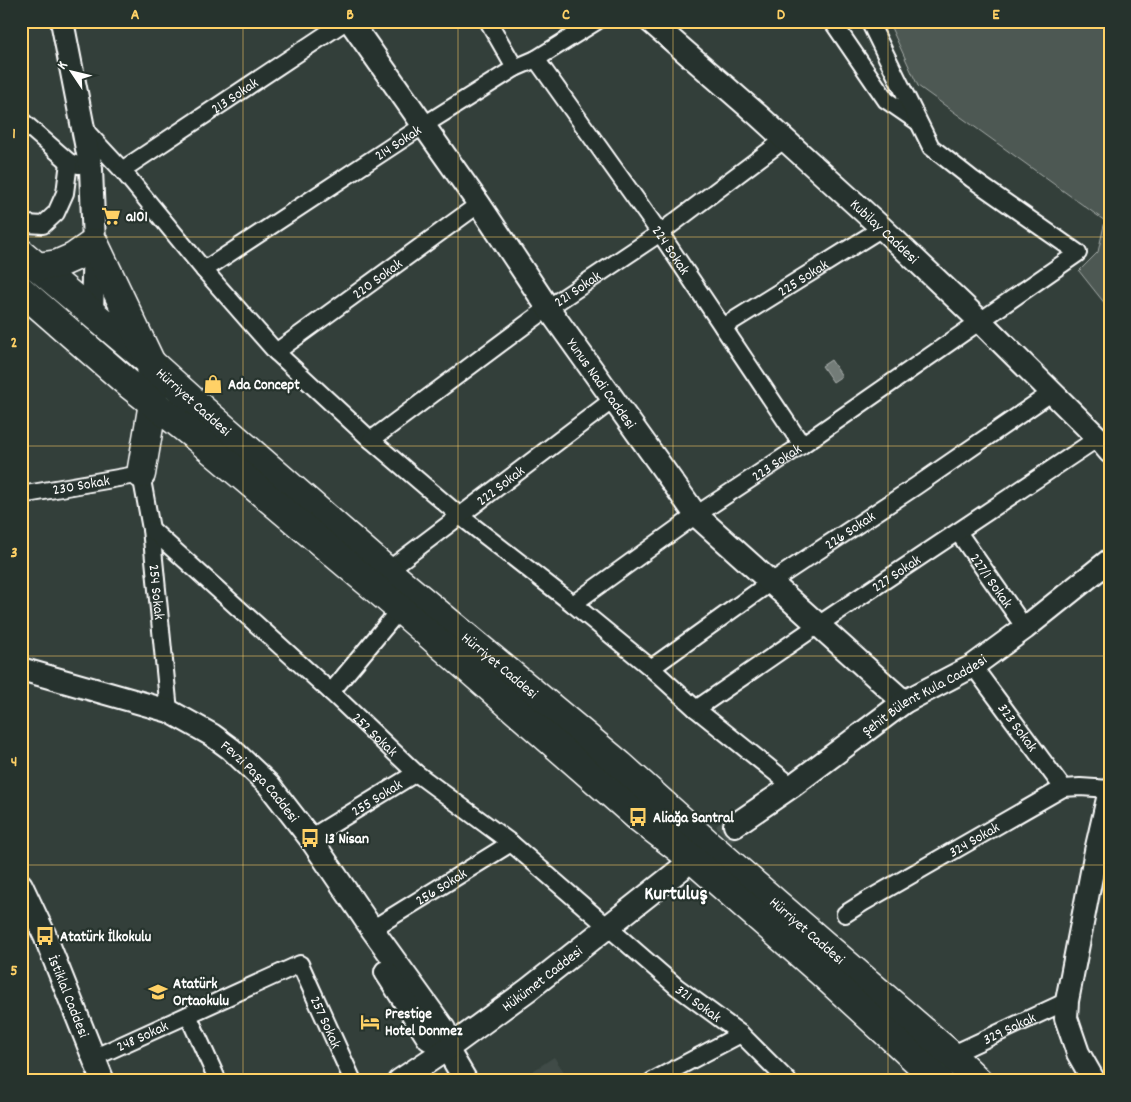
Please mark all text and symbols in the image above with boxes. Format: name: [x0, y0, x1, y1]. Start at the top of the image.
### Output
text: A: [131, 4, 140, 27]
text: B: [346, 4, 354, 27]
text: C: [562, 4, 570, 27]
text: D: [777, 4, 786, 27]
text: E: [992, 4, 1000, 27]
north arrow: [48, 48, 98, 98]
text: K: [53, 57, 73, 74]
street label: 213 Sokak: [208, 73, 264, 121]
street label: 214 Sokak: [371, 120, 427, 168]
text: 1: [12, 123, 16, 146]
street label: Kubilay Caddesi: [844, 195, 923, 270]
supermarket icon: a101: [100, 205, 122, 227]
place label: a101: [126, 207, 148, 229]
street label: 224 Sokak: [645, 222, 694, 280]
street label: 220 Sokak: [349, 254, 408, 306]
street label: 225 Sokak: [774, 255, 834, 303]
street label: 221 Sokak: [550, 266, 606, 314]
text: 2: [11, 332, 18, 355]
street label: Yunus Nadi Caddesi: [560, 334, 640, 434]
street label: Hürriyet Caddesi: [150, 364, 235, 443]
shop icon: Ada Concept: [202, 373, 224, 395]
place label: Ada Concept: [228, 375, 300, 397]
street label: 223 Sokak: [748, 439, 807, 488]
street label: 222 Sokak: [473, 461, 530, 512]
street label: 230 Sokak: [51, 471, 112, 502]
street label: 226 Sokak: [821, 507, 880, 556]
text: 3: [10, 542, 18, 565]
street label: 227 Sokak: [868, 550, 926, 599]
street label: 227/1 Sokak: [963, 550, 1017, 613]
street label: 254 Sokak: [142, 563, 169, 621]
street label: Hürriyet Caddesi: [456, 628, 542, 705]
street label: Şehit Bülent Kula Caddesi: [858, 650, 993, 743]
street label: 323 Sokak: [991, 699, 1042, 757]
street label: 252 Sokak: [346, 708, 402, 763]
street label: Fevzi Paşa Caddesi: [215, 736, 303, 828]
text: 4: [11, 751, 17, 774]
street label: 255 Sokak: [348, 775, 407, 823]
bus stop icon: Aliağa Santral: [627, 806, 649, 828]
place label: Aliağa Santral: [653, 808, 734, 830]
street label: 324 Sokak: [945, 817, 1004, 864]
bus stop icon: 13 Nisan: [299, 827, 321, 849]
place label: 13 Nisan: [325, 829, 369, 851]
street label: 256 Sokak: [412, 864, 472, 912]
district label: Kurtuluş: [644, 881, 708, 909]
street label: Hürriyet Caddesi: [763, 893, 849, 971]
bus stop icon: Atatürk İlkokulu: [34, 925, 56, 947]
place label: Atatürk İlkokulu: [60, 927, 152, 949]
street label: Hükümet Caddesi: [498, 941, 588, 1018]
street label: İstiklal Caddesi: [41, 952, 94, 1041]
text: 5: [10, 960, 18, 983]
place label: Atatürk Ortaokulu: [173, 974, 230, 1013]
street label: 321 Sokak: [670, 980, 725, 1029]
school or university icon: Atatürk Ortaokulu: [147, 981, 169, 1003]
street label: 257 Sokak: [303, 993, 346, 1053]
place label: Prestige Hotel Donmez: [385, 1004, 463, 1043]
street label: 329 Sokak: [980, 1008, 1040, 1052]
hotel icon: Prestige Hotel Donmez: [359, 1011, 381, 1033]
street label: 248 Sokak: [113, 1016, 173, 1059]

